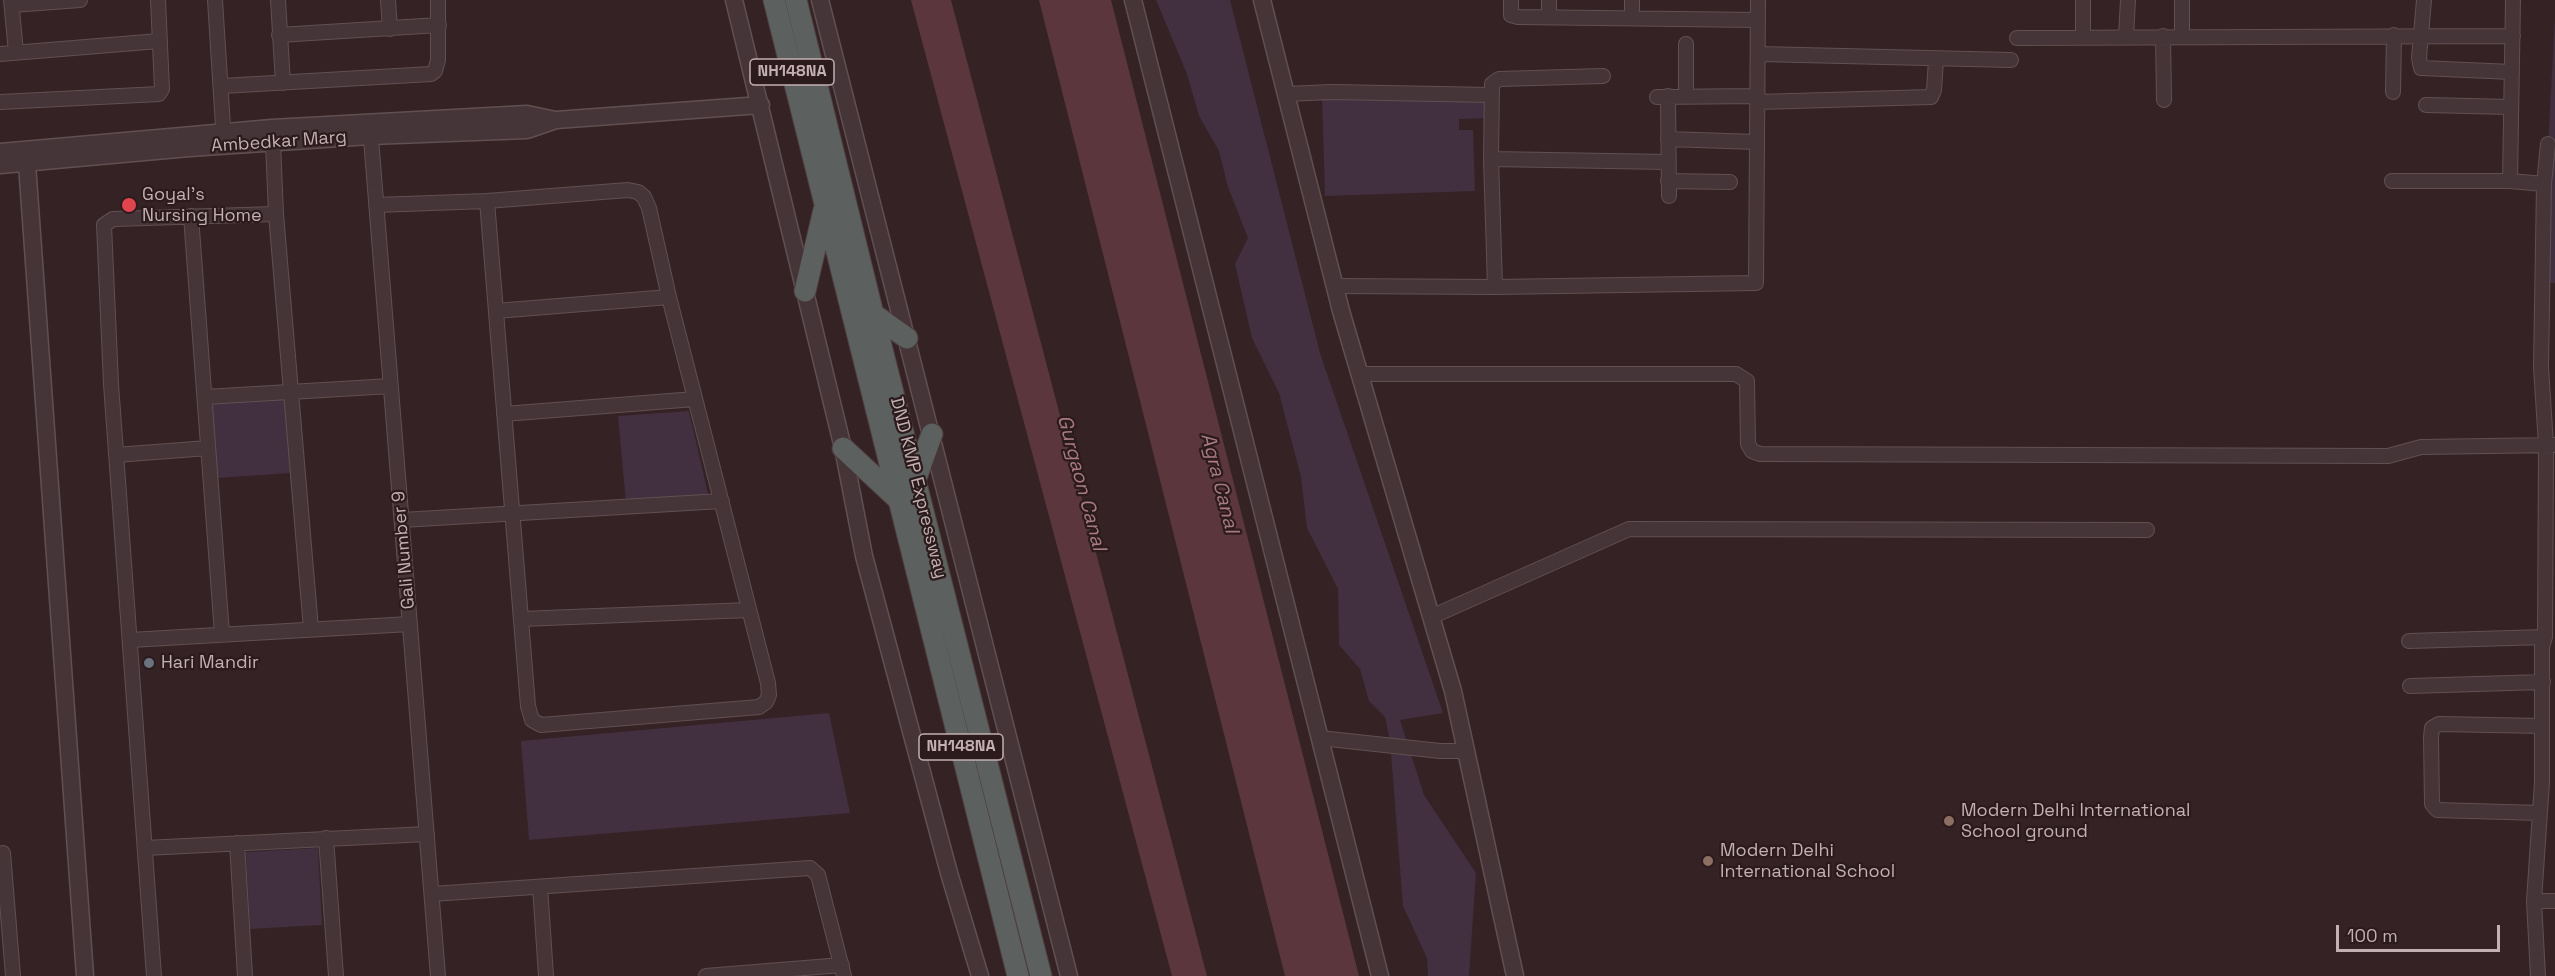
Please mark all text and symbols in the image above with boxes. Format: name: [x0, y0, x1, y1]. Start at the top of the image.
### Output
road number: NH148NA: [750, 59, 834, 85]
street label: Ambedkar Marg: [210, 126, 348, 158]
place label: Goyal's Nursing Home: [142, 184, 262, 226]
marker: Goyal's Nursing Home: [120, 196, 138, 214]
street label: DND KMP Expressway: [885, 395, 951, 581]
water label: Gurgaon Canal: [1051, 413, 1111, 553]
water label: Agra Canal: [1195, 430, 1243, 536]
street label: Gali Number 9: [388, 490, 420, 610]
place label: Hari Mandir: [161, 652, 259, 674]
marker: Hari Mandir: [142, 656, 156, 670]
road number: NH148NA: [919, 734, 1003, 760]
place label: Modern Delhi International School ground: [1961, 800, 2190, 842]
marker: Modern Delhi International School ground: [1942, 814, 1956, 828]
place label: Modern Delhi International School: [1720, 840, 1895, 882]
marker: Modern Delhi International School: [1701, 854, 1715, 868]
scale bar: [2339, 913, 2502, 951]
text: 100 m: [2347, 924, 2398, 947]

